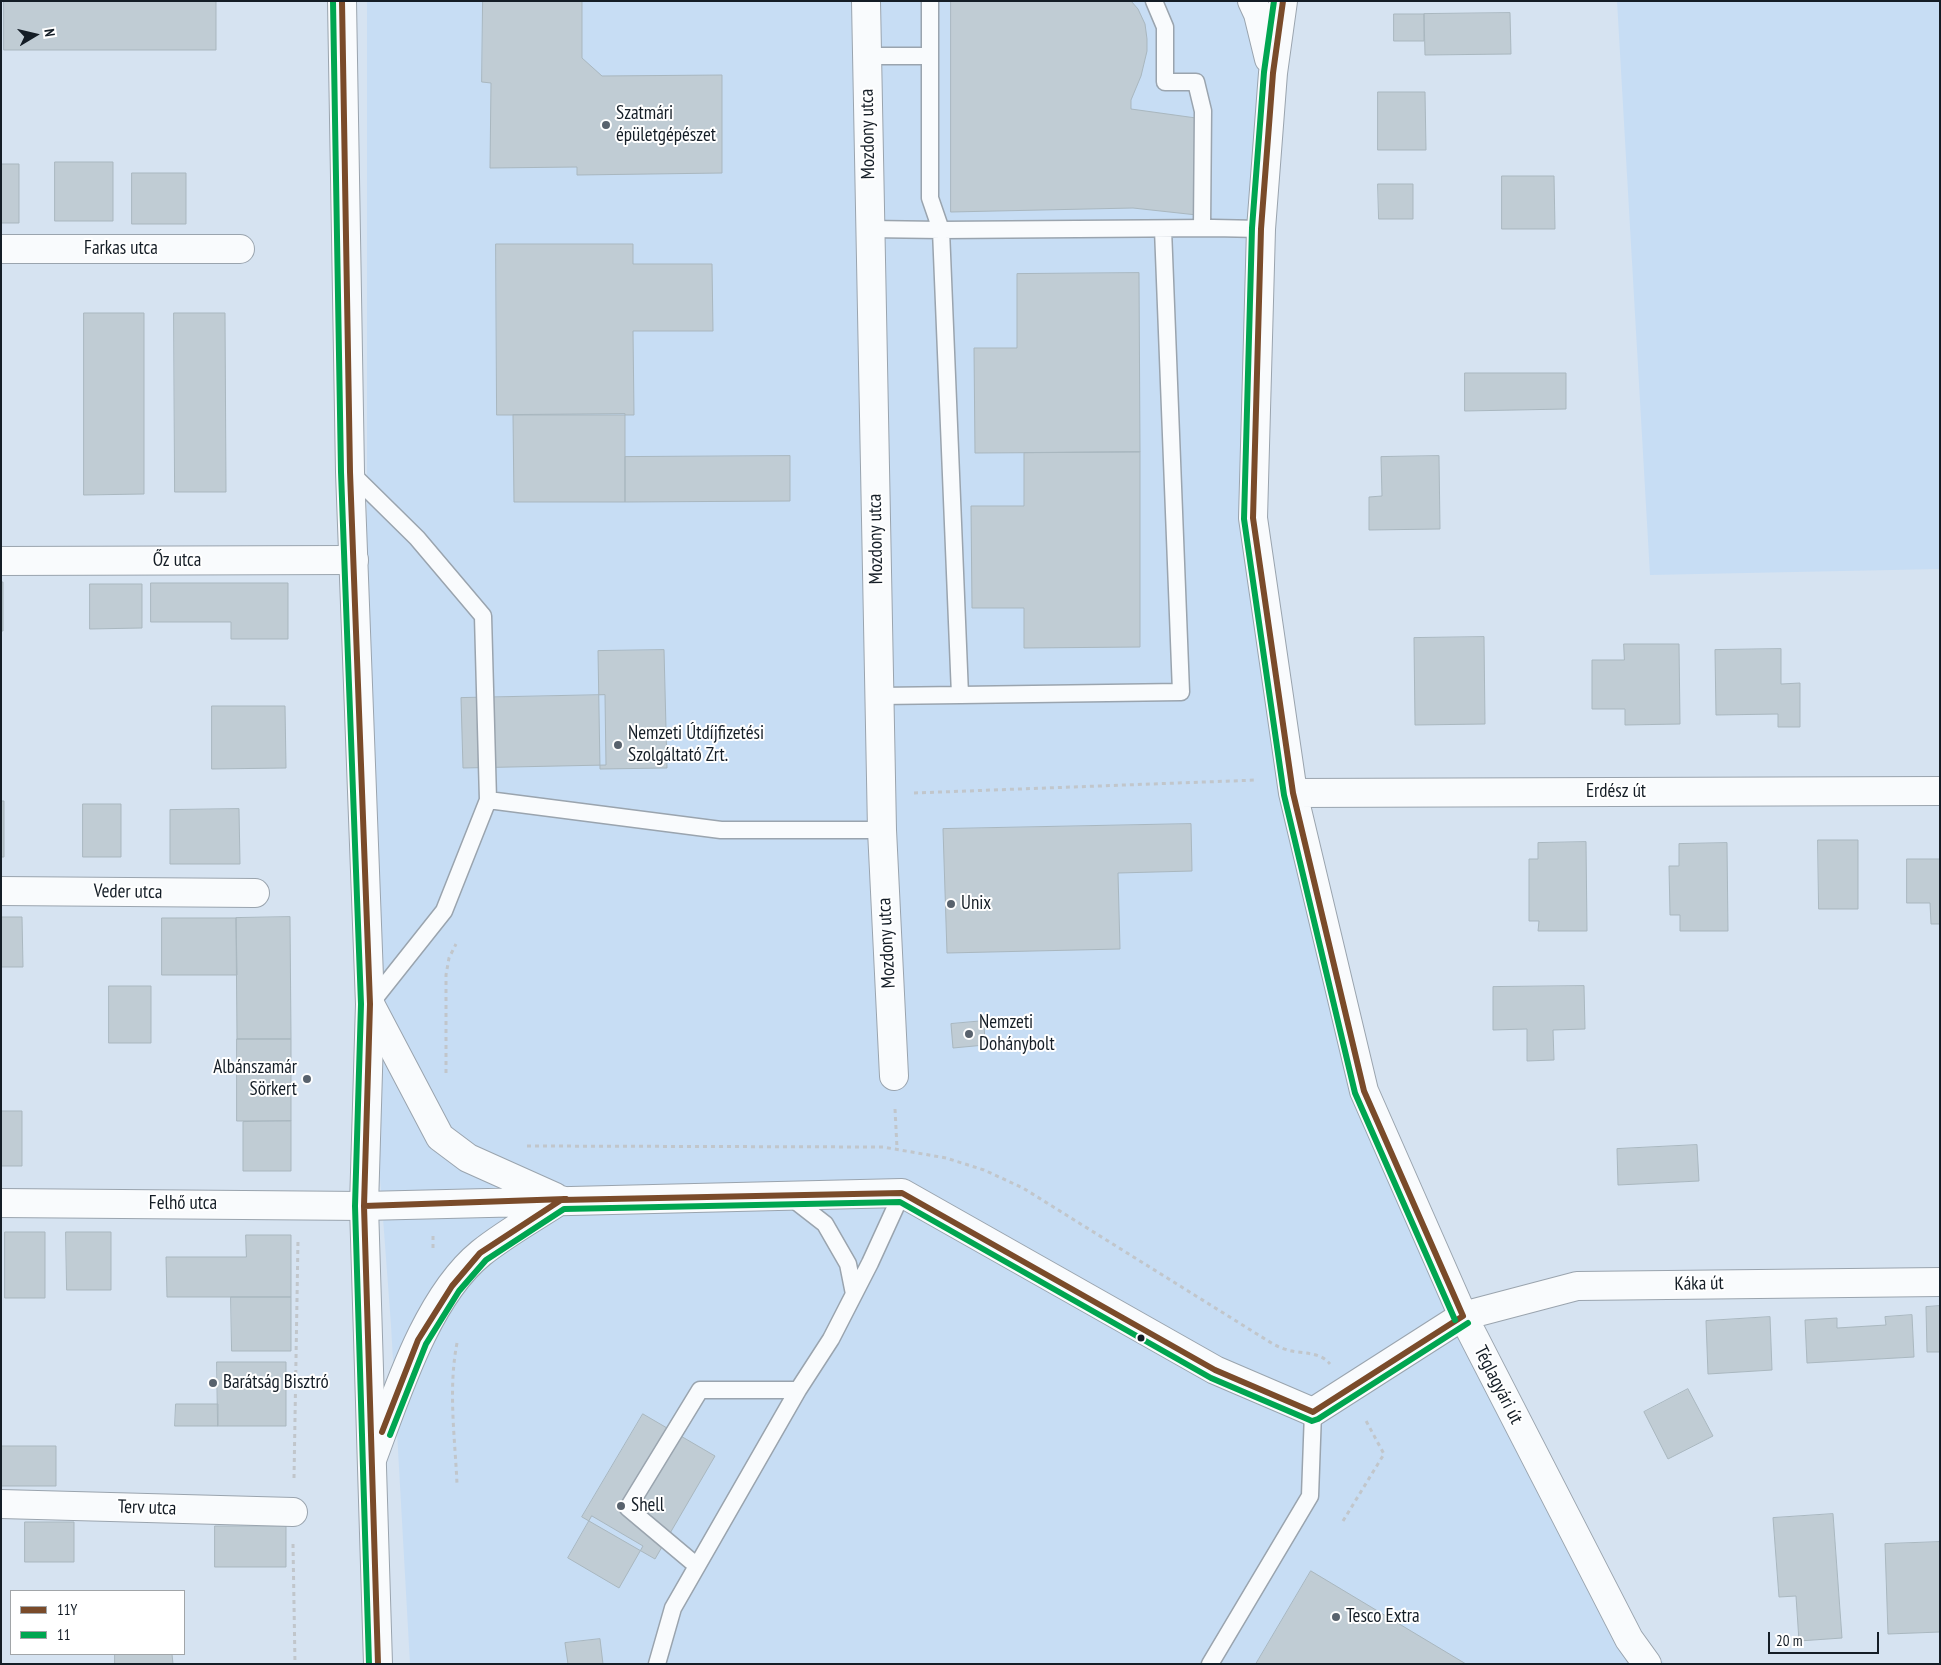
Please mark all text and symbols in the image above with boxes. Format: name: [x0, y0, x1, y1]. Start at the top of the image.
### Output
north arrow: [10, 10, 60, 60]
text: N: [40, 28, 59, 38]
street label: Mozdony utca: [856, 89, 880, 179]
place label: Szatmári épületgépészet: [616, 103, 716, 147]
marker: Szatmári épületgépészet: [600, 119, 612, 131]
street label: Farkas utca: [84, 238, 158, 260]
street label: Mozdony utca: [864, 494, 888, 584]
street label: Őz utca: [153, 550, 201, 572]
place label: Nemzeti Útdíjfizetési Szolgáltató Zrt.: [628, 723, 764, 767]
marker: Nemzeti Útdíjfizetési Szolgáltató Zrt.: [612, 739, 624, 751]
street label: Erdész út: [1586, 781, 1646, 803]
street label: Veder utca: [93, 880, 163, 904]
place label: Unix: [961, 893, 991, 915]
street label: Mozdony utca: [873, 897, 901, 989]
marker: Unix: [945, 898, 957, 910]
place label: Nemzeti Dohánybolt: [979, 1012, 1055, 1056]
marker: Nemzeti Dohánybolt: [963, 1028, 975, 1040]
place label: Albánszamár Sörkert: [213, 1057, 297, 1101]
marker: Albánszamár Sörkert: [301, 1073, 313, 1085]
street label: Felhő utca: [149, 1193, 217, 1215]
street label: Káka út: [1674, 1272, 1724, 1296]
unlabelled marker: [1136, 1333, 1146, 1343]
street label: Téglagyári út: [1469, 1342, 1527, 1428]
place label: Barátság Bisztró: [223, 1372, 329, 1394]
marker: Barátság Bisztró: [207, 1377, 219, 1389]
place label: Shell: [631, 1495, 664, 1517]
street label: Terv utca: [117, 1496, 177, 1520]
marker: Shell: [615, 1500, 627, 1512]
legend: [10, 1590, 185, 1655]
text: 11Y: [57, 1600, 77, 1619]
place label: Tesco Extra: [1346, 1606, 1419, 1628]
marker: Tesco Extra: [1330, 1611, 1342, 1623]
scale bar: [1771, 1622, 1882, 1654]
text: 11: [57, 1625, 71, 1644]
text: 20 m: [1776, 1631, 1802, 1650]

